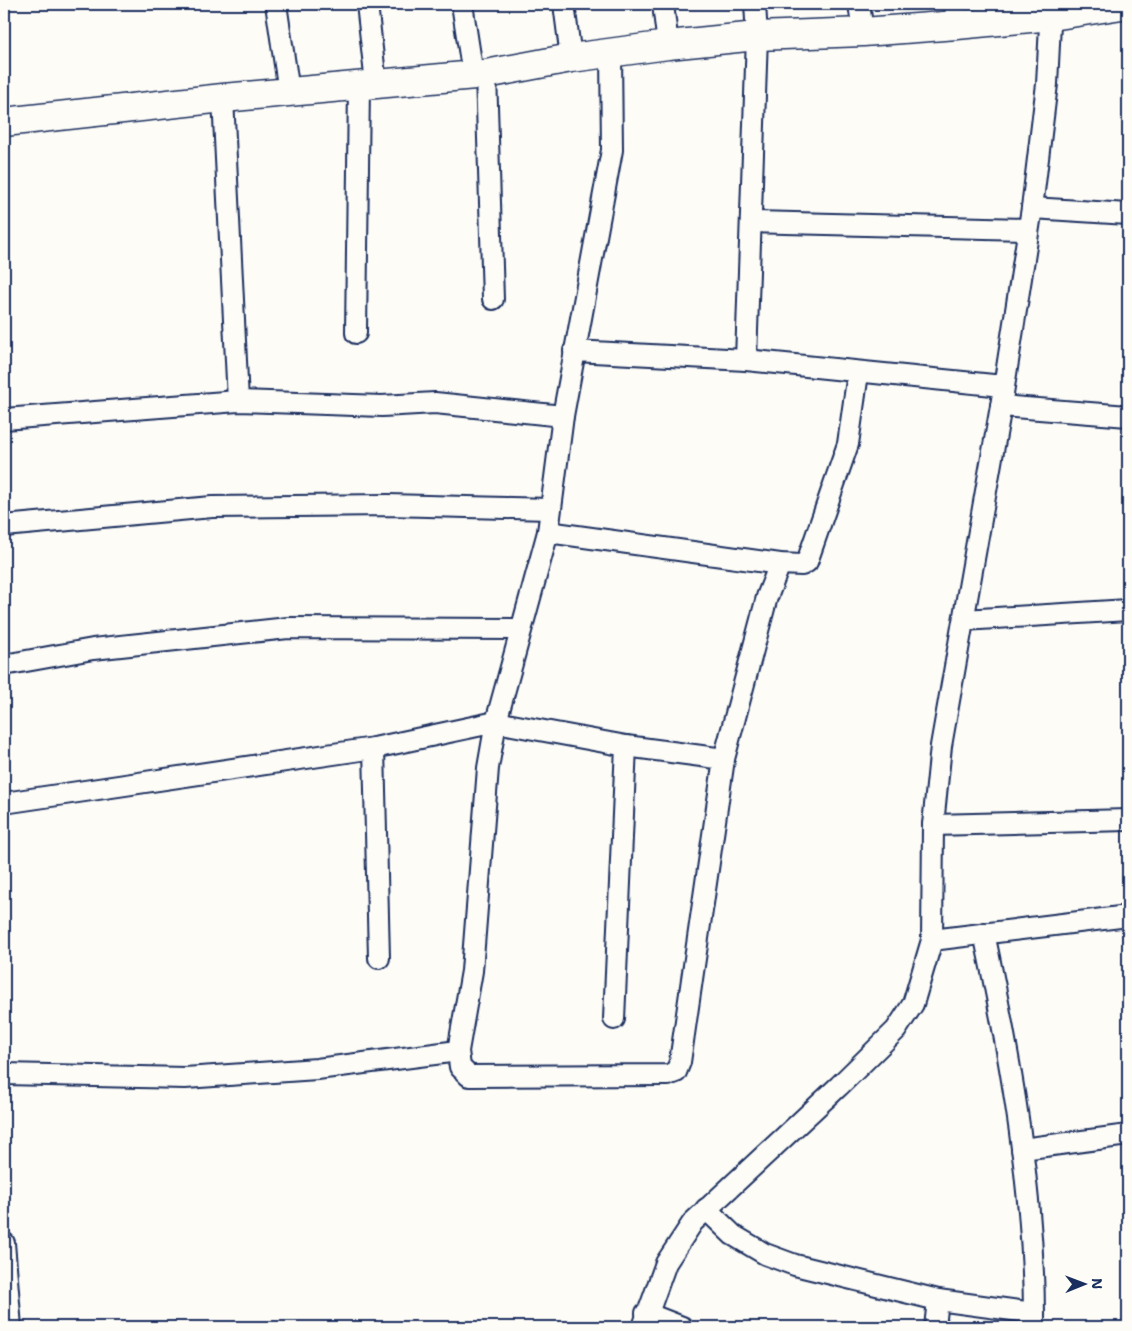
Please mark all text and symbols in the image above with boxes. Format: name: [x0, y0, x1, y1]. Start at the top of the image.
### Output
north arrow: [1060, 1258, 1110, 1308]
text: N: [1088, 1278, 1106, 1289]

